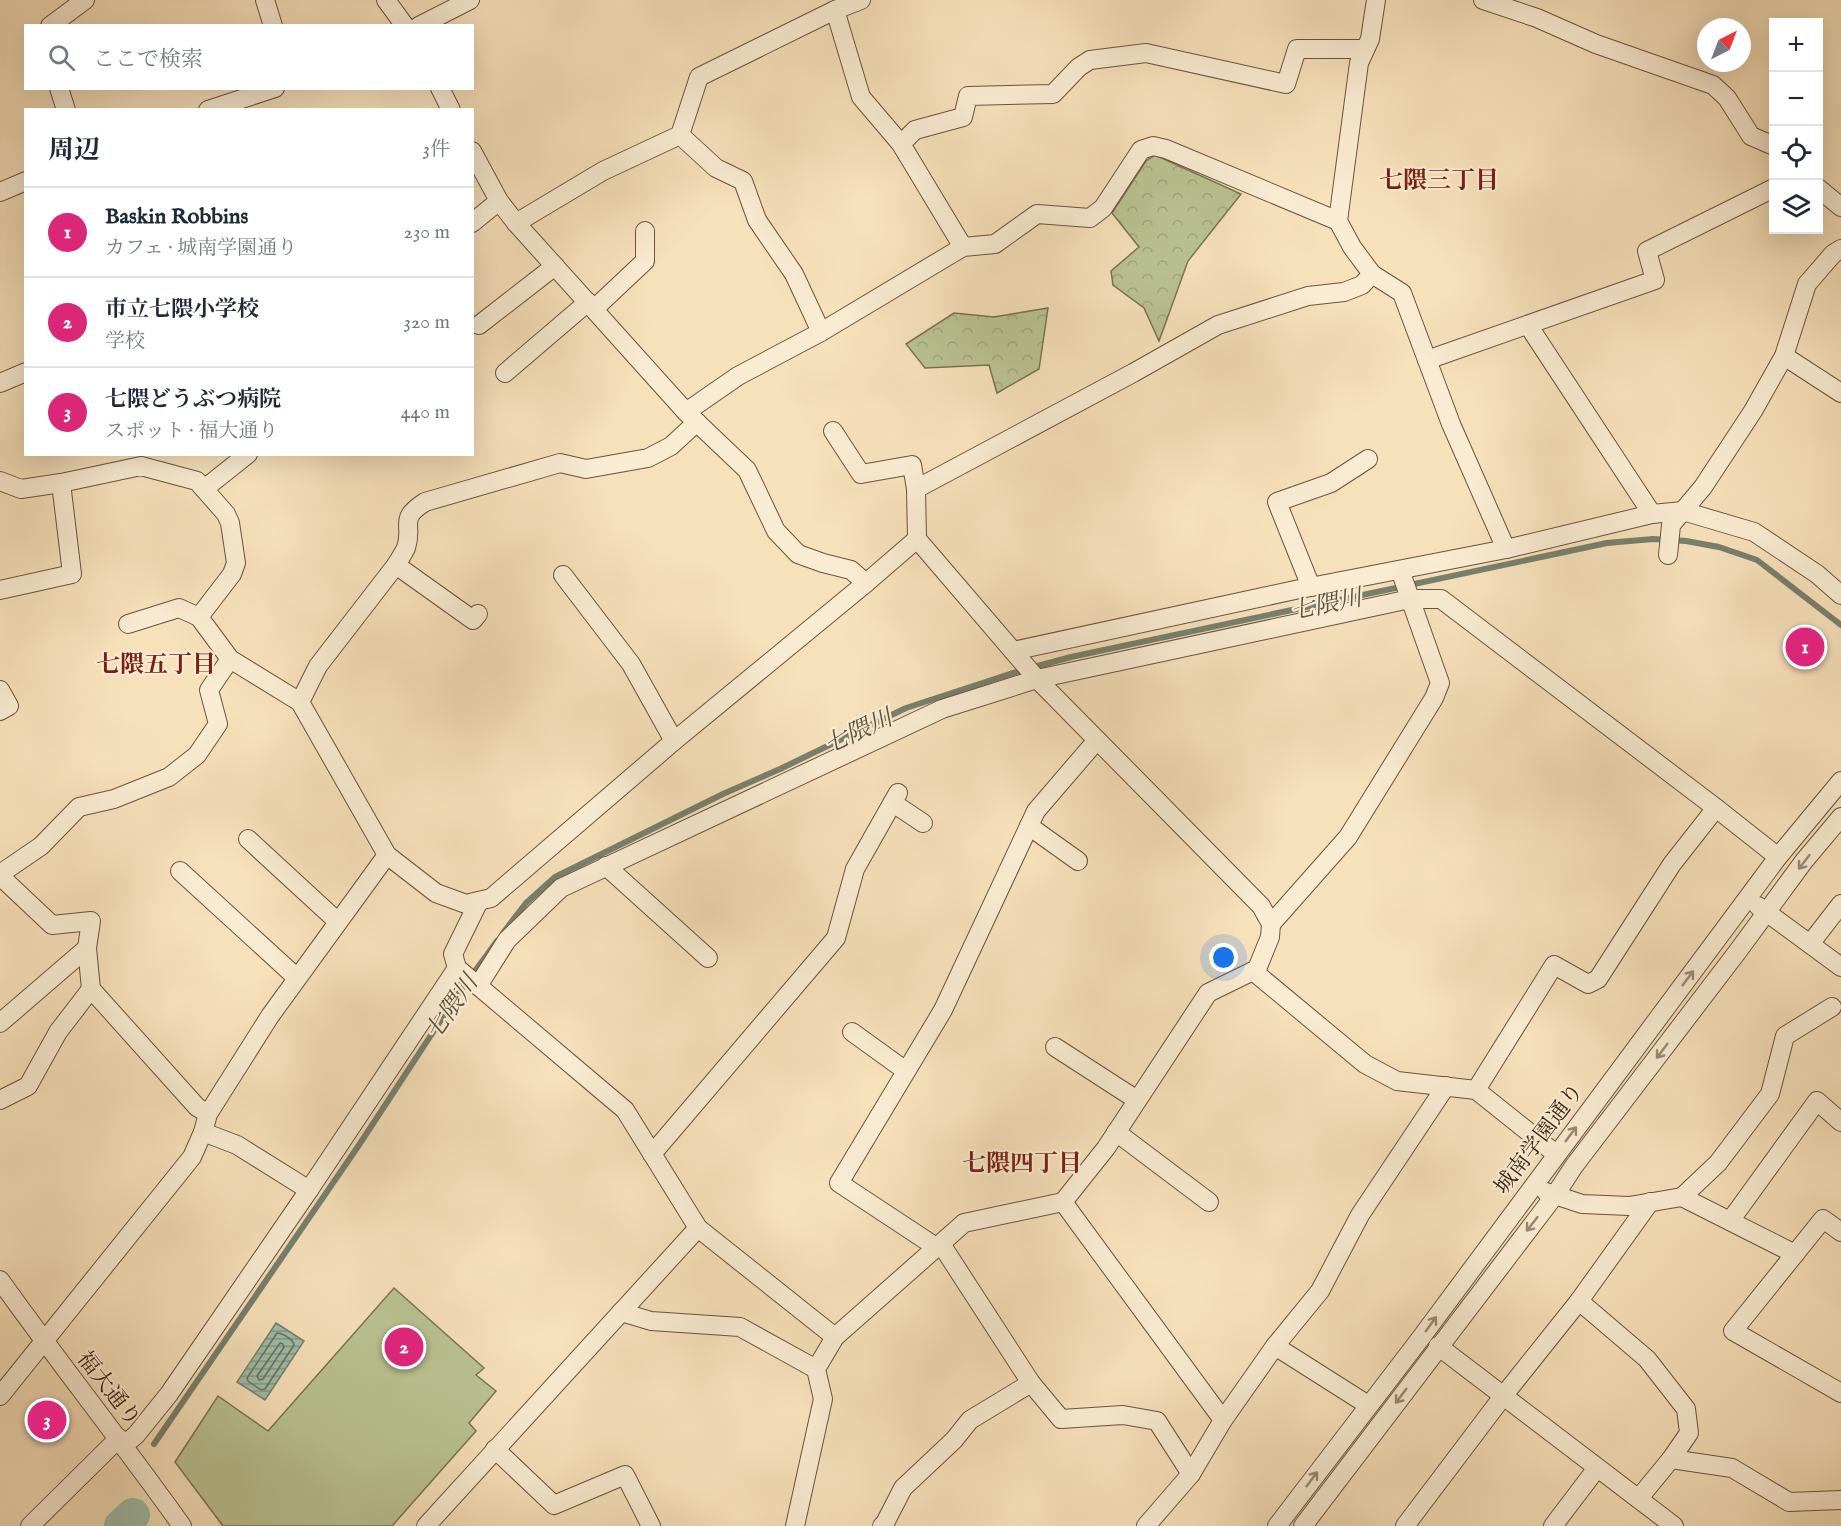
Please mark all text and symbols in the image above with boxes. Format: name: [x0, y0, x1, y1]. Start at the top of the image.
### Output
north arrow: [1697, 18, 1751, 72]
map controls: [1769, 18, 1823, 234]
button: +: [1769, 18, 1823, 72]
search box: [24, 24, 474, 90]
icon: search: [45, 41, 78, 74]
text: ここで検索: [93, 46, 203, 74]
button: −: [1769, 72, 1823, 126]
button: locate: [1769, 126, 1823, 180]
text: 周辺: [48, 134, 100, 167]
text: 3件: [423, 137, 450, 162]
district label: 七隈三丁目: [1379, 166, 1499, 197]
button: layers: [1769, 180, 1823, 234]
text: Baskin Robbins: [105, 203, 248, 231]
text: 1: [64, 220, 71, 245]
text: 230 m: [404, 220, 450, 245]
text: カフェ · 城南学園通り: [105, 236, 297, 261]
text: 市立七隈小学校: [105, 296, 259, 324]
text: 2: [63, 310, 72, 335]
text: 320 m: [404, 310, 450, 335]
text: 学校: [105, 329, 145, 354]
text: 七隈どうぶつ病院: [105, 386, 281, 414]
text: 3: [64, 400, 71, 425]
text: 440 m: [401, 400, 450, 425]
text: スポット · 福大通り: [105, 419, 278, 444]
water label: 七隈川: [1288, 582, 1368, 628]
pin: 1: [1786, 624, 1824, 670]
district label: 七隈五丁目: [96, 650, 216, 681]
water label: 七隈川: [819, 702, 901, 762]
one-way arrow: [1797, 854, 1810, 870]
your location: [1209, 943, 1238, 972]
water label: 七隈川: [419, 967, 487, 1046]
one-way arrow: [1682, 970, 1695, 986]
one-way arrow: [1655, 1043, 1668, 1059]
street label: 城南学園通り: [1489, 1078, 1591, 1200]
one-way arrow: [1565, 1126, 1577, 1142]
district label: 七隈四丁目: [962, 1149, 1082, 1180]
one-way arrow: [1526, 1216, 1539, 1232]
one-way arrow: [1424, 1317, 1437, 1333]
pin: 2: [384, 1324, 424, 1370]
street label: 福大通り: [70, 1346, 147, 1433]
one-way arrow: [1394, 1387, 1407, 1403]
pin: 3: [28, 1398, 66, 1442]
one-way arrow: [1306, 1472, 1318, 1488]

